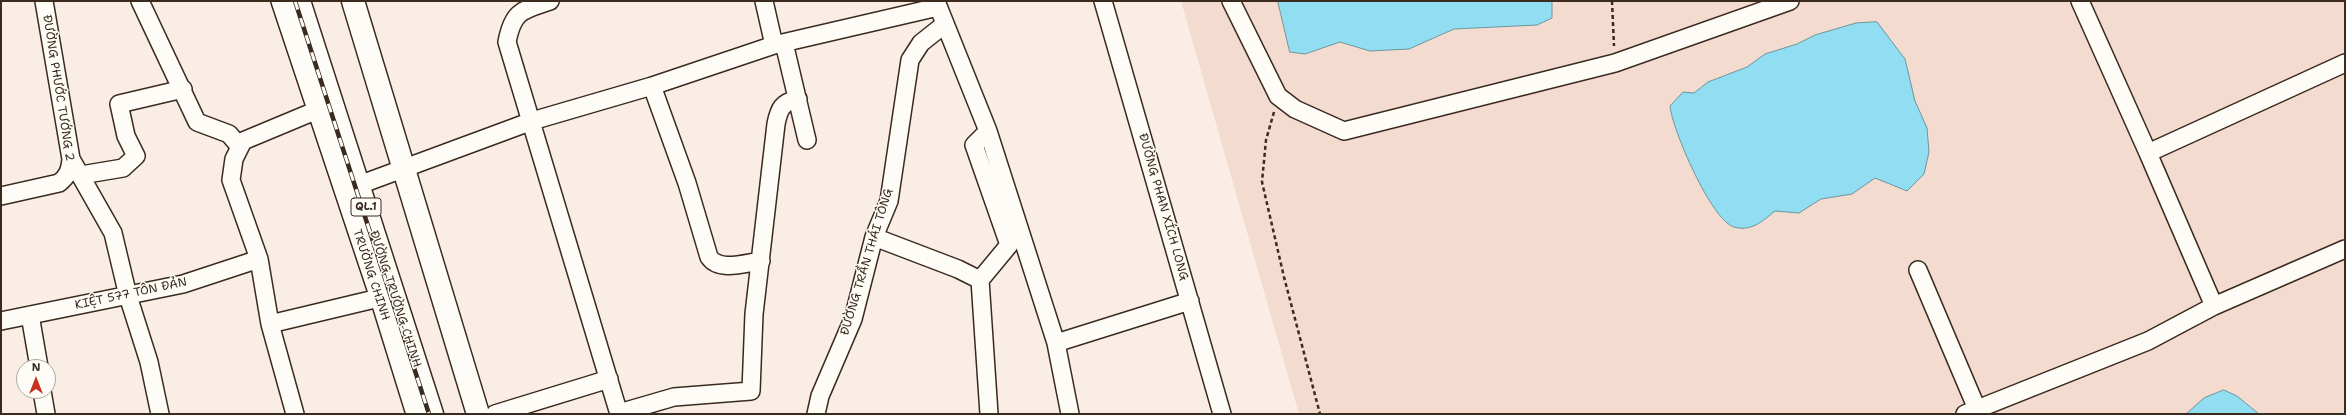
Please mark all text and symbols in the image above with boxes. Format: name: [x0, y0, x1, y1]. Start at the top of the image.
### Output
street label: ĐƯỜNG PHƯỚC TƯỚNG 2: [39, 14, 77, 162]
street label: ĐƯỜNG PHAN XÍCH LONG: [1135, 132, 1191, 282]
street label: ĐƯỜNG TRẦN THÁI TÔNG: [838, 187, 896, 337]
road number: QL.1: [351, 198, 381, 216]
street label: TRƯỜNG CHINH: [349, 228, 393, 322]
street label: ĐƯỜNG TRƯỜNG CHINH: [366, 229, 424, 369]
street label: KIỆT 577 TÔN ĐẢN: [74, 275, 188, 313]
north arrow: [16, 359, 56, 399]
text: N: [32, 360, 40, 375]

